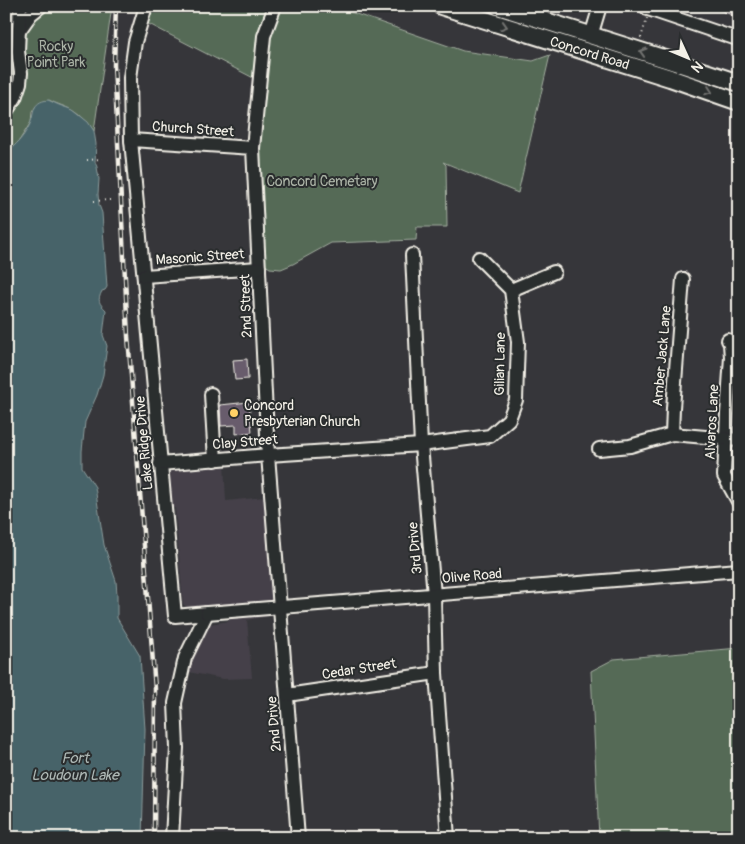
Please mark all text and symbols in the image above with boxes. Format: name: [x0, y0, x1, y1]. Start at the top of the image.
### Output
one-way arrow: [500, 20, 508, 30]
street label: Concord Road: [548, 32, 632, 73]
north arrow: [662, 32, 712, 82]
park label: Rocky Point Park: [27, 38, 85, 71]
one-way arrow: [639, 47, 647, 57]
text: N: [688, 57, 706, 76]
one-way arrow: [704, 85, 713, 95]
street label: Church Street: [152, 118, 235, 140]
park label: Concord Cemetary: [266, 173, 378, 190]
street label: Masonic Street: [155, 245, 245, 269]
street label: 2nd Street: [236, 274, 256, 338]
street label: Amber Jack Lane: [649, 305, 675, 407]
street label: Gilian Lane: [491, 332, 509, 396]
street label: Alvaros Lane: [702, 384, 722, 460]
street label: Lake Ridge Drive: [131, 395, 157, 491]
place label: Concord Presbyterian Church: [244, 397, 360, 430]
marker: Concord Presbyterian Church: [228, 407, 240, 419]
street label: Clay Street: [212, 431, 279, 453]
street label: 3rd Drive: [404, 521, 426, 575]
street label: Olive Road: [441, 565, 503, 587]
street label: Cedar Street: [321, 655, 398, 683]
street label: 2nd Drive: [263, 696, 285, 752]
water label: Fort Loudoun Lake: [31, 749, 120, 785]

